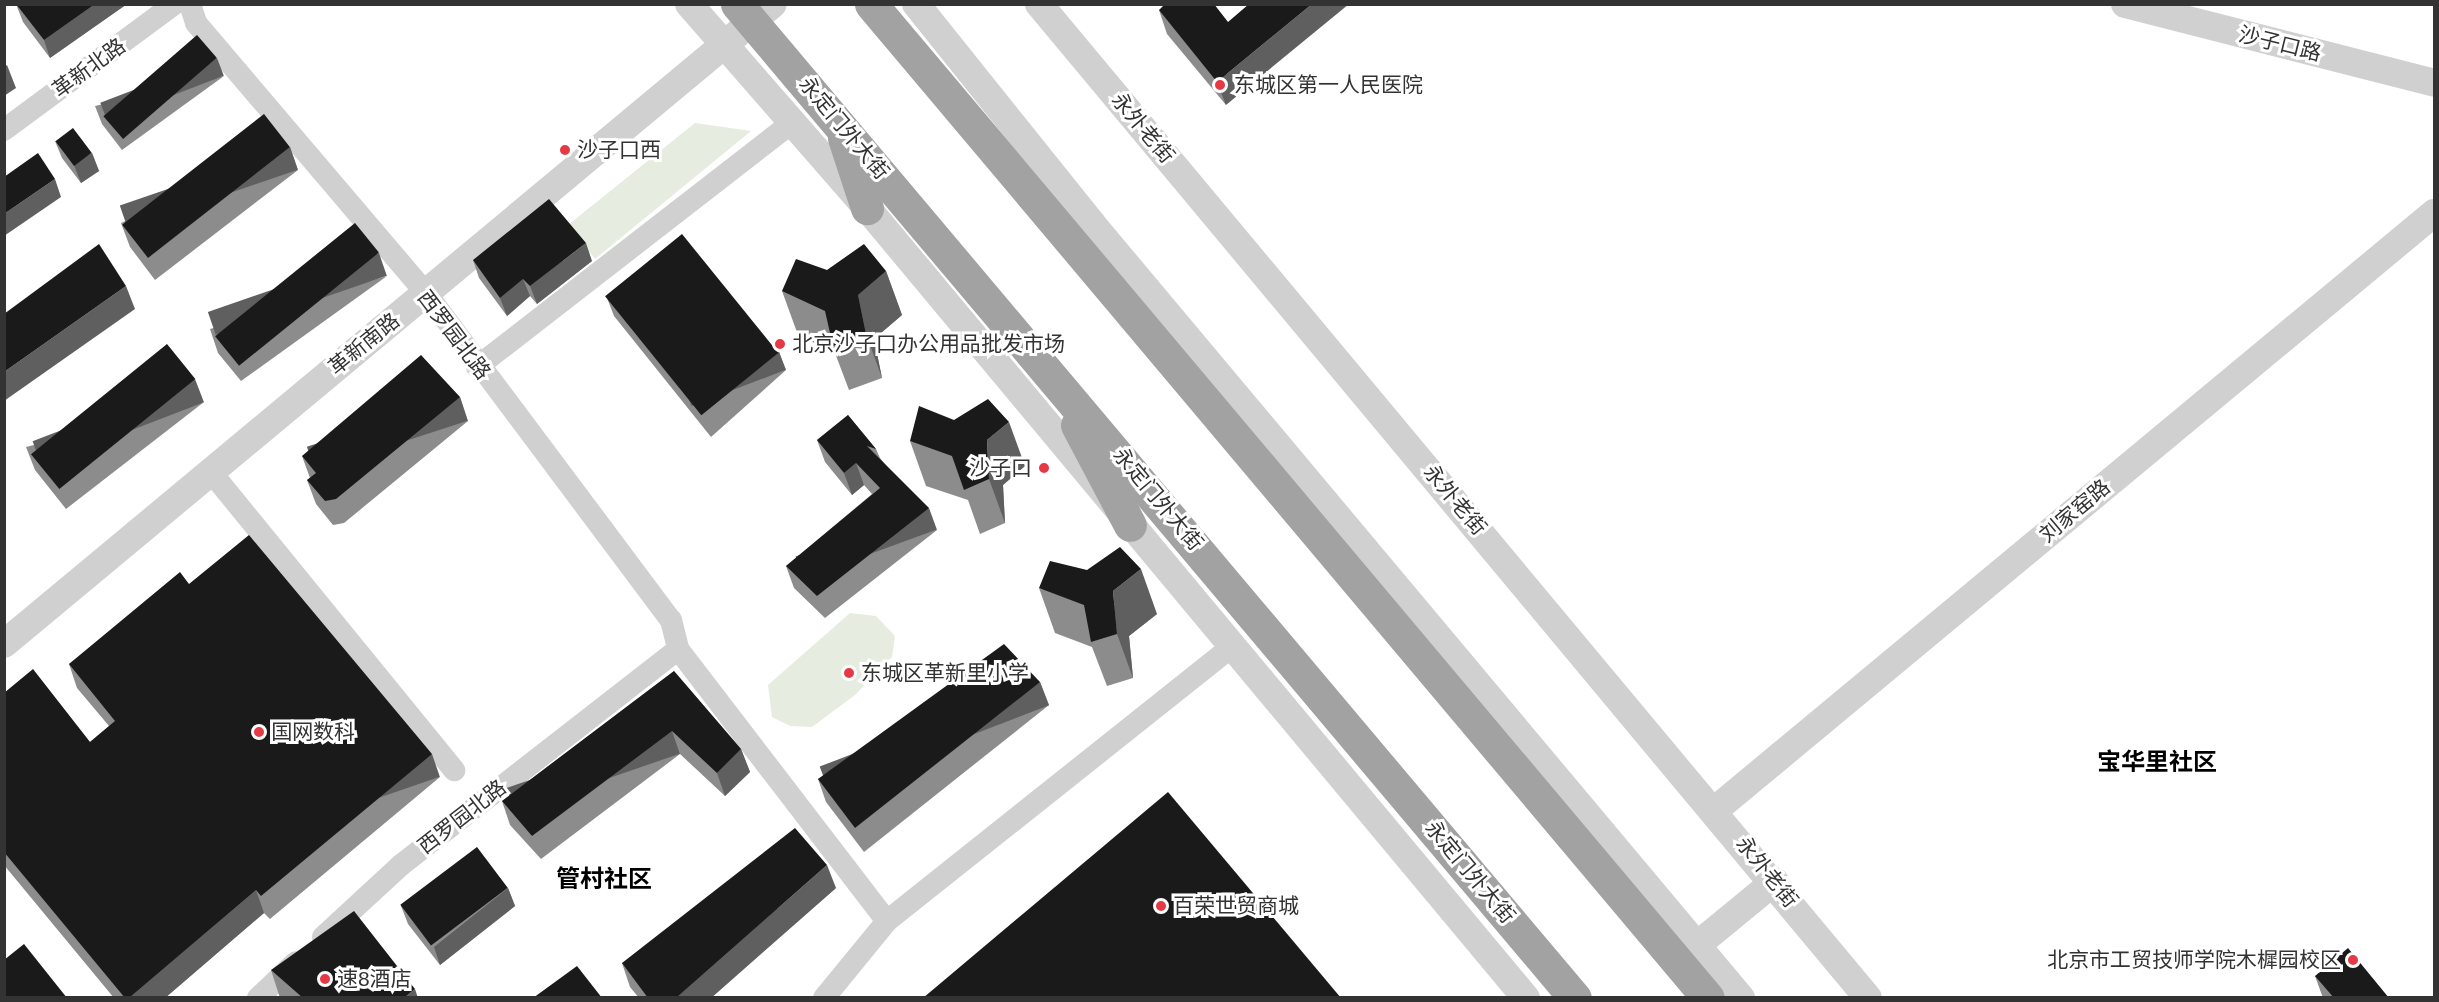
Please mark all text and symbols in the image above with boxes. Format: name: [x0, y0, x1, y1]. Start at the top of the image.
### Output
street label: 沙子口路: [2236, 22, 2324, 66]
street label: 革新北路: [48, 33, 130, 103]
street label: 永定门外大街: [794, 72, 894, 184]
place label: 东城区第一人民医院: [1234, 72, 1423, 98]
marker: 东城区第一人民医院: [1211, 76, 1229, 94]
street label: 永外老街: [1106, 88, 1180, 168]
place label: 沙子口西: [577, 137, 661, 163]
marker: 沙子口西: [558, 143, 572, 157]
street label: 西罗园北路: [412, 285, 496, 385]
street label: 革新南路: [323, 308, 405, 380]
place label: 北京沙子口办公用品批发市场: [792, 331, 1065, 357]
marker: 北京沙子口办公用品批发市场: [773, 337, 787, 351]
street label: 永定门外大街: [1108, 443, 1208, 555]
place label: 沙子口: [969, 455, 1032, 481]
street label: 永外老街: [1418, 460, 1492, 540]
marker: 沙子口: [1037, 461, 1051, 475]
street label: 刘家窑路: [2035, 474, 2115, 548]
place label: 东城区革新里小学: [861, 660, 1029, 686]
marker: 东城区革新里小学: [842, 666, 856, 680]
place label: 国网数科: [271, 719, 355, 745]
marker: 国网数科: [252, 725, 266, 739]
district label: 宝华里社区: [2097, 748, 2217, 776]
street label: 西罗园北路: [413, 775, 511, 859]
street label: 永定门外大街: [1420, 816, 1520, 928]
street label: 永外老街: [1731, 831, 1803, 913]
district label: 管村社区: [556, 865, 652, 893]
place label: 百荣世贸商城: [1173, 893, 1299, 919]
marker: 百荣世贸商城: [1154, 899, 1168, 913]
place label: 北京市工贸技师学院木樨园校区: [2047, 947, 2341, 973]
marker: 北京市工贸技师学院木樨园校区: [2346, 953, 2360, 967]
place label: 速8酒店: [337, 966, 412, 992]
marker: 速8酒店: [318, 972, 332, 986]

